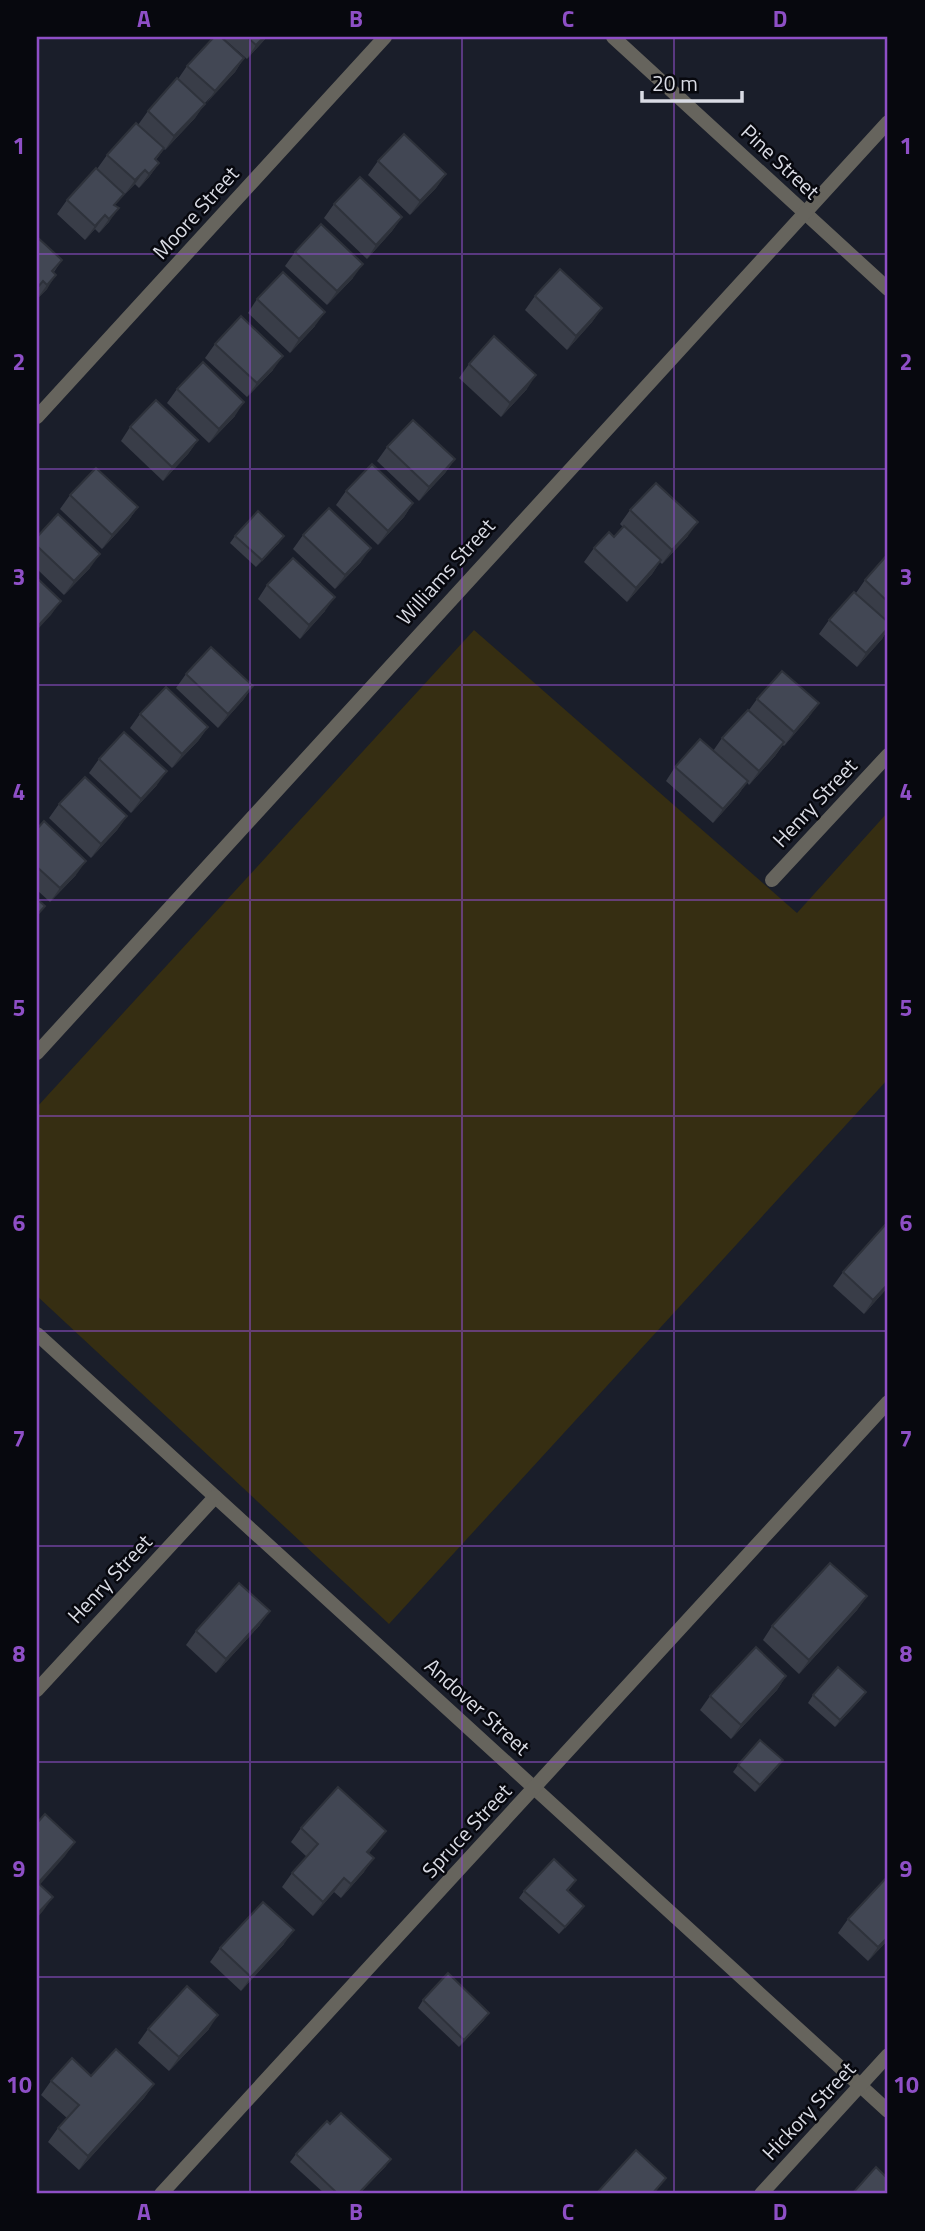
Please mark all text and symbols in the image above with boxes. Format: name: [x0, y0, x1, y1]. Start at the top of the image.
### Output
text: A: [137, 1, 151, 36]
text: B: [349, 1, 363, 36]
text: C: [562, 1, 574, 36]
text: D: [773, 1, 787, 36]
scale bar: [642, 60, 741, 104]
text: 20 m: [652, 67, 698, 99]
street label: Pine Street: [734, 116, 828, 207]
text: 1: [13, 128, 25, 163]
text: 1: [900, 128, 912, 163]
street label: Moore Street: [145, 158, 246, 266]
text: 2: [13, 344, 25, 379]
text: 2: [900, 344, 912, 379]
street label: Williams Street: [388, 510, 502, 632]
text: 3: [13, 559, 25, 594]
text: 3: [900, 559, 912, 594]
street label: Henry Street: [764, 750, 865, 854]
text: 4: [13, 774, 25, 809]
text: 4: [900, 774, 912, 809]
text: 5: [13, 990, 25, 1025]
text: 5: [900, 990, 912, 1025]
text: 6: [13, 1205, 26, 1240]
text: 6: [900, 1205, 913, 1240]
text: 7: [13, 1421, 25, 1456]
text: 7: [900, 1421, 912, 1456]
street label: Henry Street: [59, 1526, 160, 1630]
text: 8: [13, 1636, 26, 1671]
text: 8: [900, 1636, 913, 1671]
street label: Andover Street: [418, 1650, 538, 1763]
street label: Spruce Street: [414, 1775, 519, 1885]
text: 9: [13, 1851, 26, 1886]
text: 9: [900, 1851, 913, 1886]
street label: Hickory Street: [754, 2053, 863, 2167]
text: 10: [6, 2067, 32, 2102]
text: 10: [893, 2067, 919, 2102]
text: A: [137, 2194, 151, 2229]
text: B: [349, 2194, 363, 2229]
text: C: [562, 2194, 574, 2229]
text: D: [773, 2194, 787, 2229]

